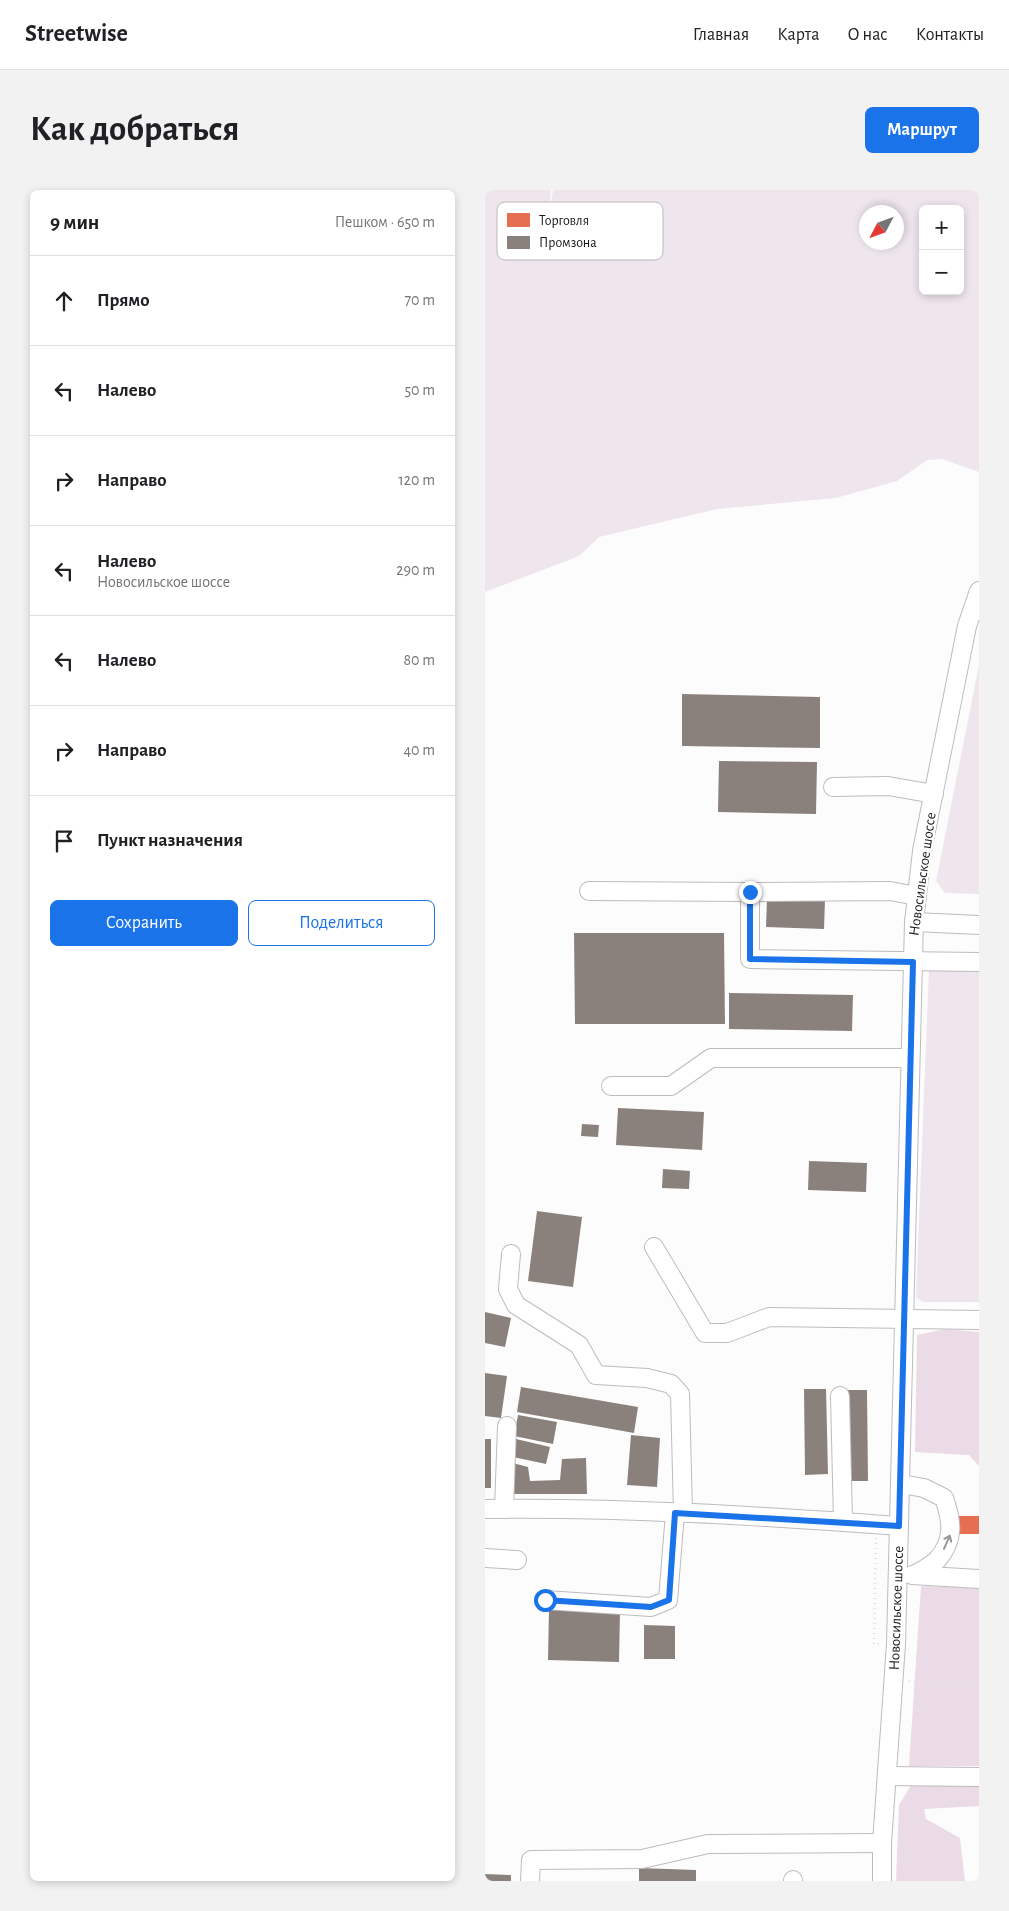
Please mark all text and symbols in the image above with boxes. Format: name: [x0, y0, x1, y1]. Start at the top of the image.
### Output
text: Streetwise: [25, 22, 128, 46]
text: Главная: [693, 26, 749, 44]
text: Карта: [777, 26, 819, 44]
text: О нас: [847, 26, 888, 44]
text: Контакты: [916, 26, 984, 44]
button: Маршрут: [865, 107, 979, 153]
text: Как добраться: [30, 112, 239, 147]
legend: [497, 202, 663, 260]
north arrow: [859, 205, 904, 250]
map controls: [919, 205, 964, 295]
button: +: [919, 205, 964, 250]
text: 9 мин: [50, 212, 99, 233]
text: Пешком · 650 m: [335, 214, 435, 230]
text: Торговля: [539, 214, 589, 228]
text: Промзона: [539, 236, 597, 250]
button: −: [919, 250, 964, 295]
icon: ahead: [50, 287, 78, 315]
text: Прямо: [97, 291, 150, 310]
text: 70 m: [404, 292, 435, 308]
icon: left: [50, 377, 78, 405]
text: Налево: [97, 381, 156, 400]
text: 50 m: [404, 382, 435, 398]
icon: right: [50, 467, 78, 495]
text: Направо: [97, 471, 167, 490]
text: 120 m: [398, 472, 435, 488]
text: Налево: [97, 552, 156, 571]
icon: left: [50, 557, 78, 585]
text: 290 m: [396, 562, 435, 578]
text: Новосильское шоссе: [97, 574, 230, 590]
icon: left: [50, 647, 78, 675]
text: Налево: [97, 651, 156, 670]
text: 80 m: [404, 652, 435, 668]
icon: right: [50, 737, 78, 765]
text: Направо: [97, 741, 167, 760]
text: 40 m: [403, 742, 435, 758]
street label: Новосильское шоссе: [906, 811, 939, 937]
icon: arrive: [50, 827, 78, 855]
text: Пункт назначения: [97, 831, 243, 850]
route end: [739, 881, 762, 904]
button: Сохранить: [50, 900, 238, 946]
button: Поделиться: [248, 900, 435, 946]
one-way arrow: [942, 1534, 952, 1549]
street label: Новосильское шоссе: [887, 1545, 906, 1671]
route start: [534, 1589, 557, 1612]

